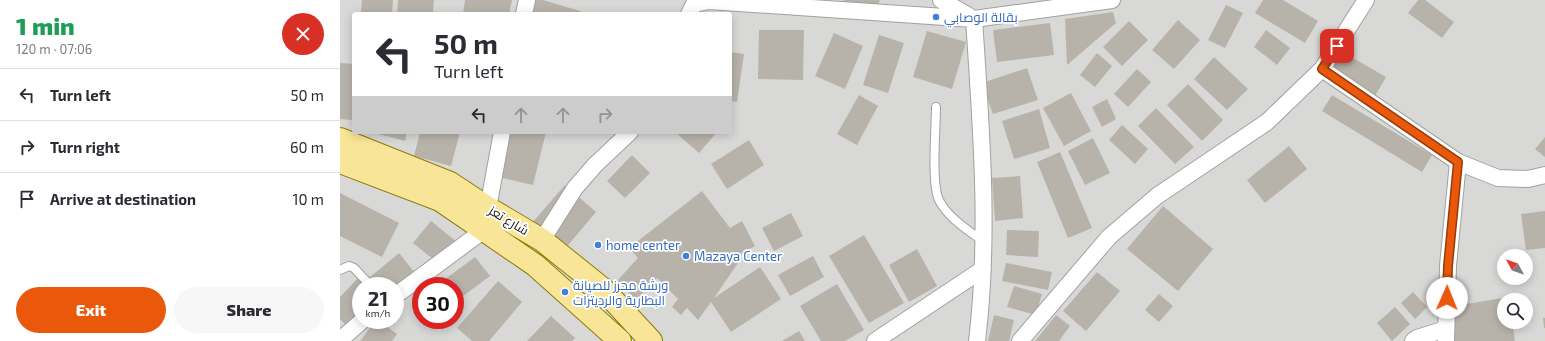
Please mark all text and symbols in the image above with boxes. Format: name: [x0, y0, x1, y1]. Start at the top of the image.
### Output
place label: بقالة الوصابي: [944, 9, 1018, 28]
text: 1 min: [16, 11, 75, 40]
marker: بقالة الوصابي: [931, 12, 941, 22]
button: close: [282, 13, 324, 55]
text: 50 m: [434, 26, 498, 60]
icon: left: [368, 28, 420, 80]
pin: [1320, 29, 1354, 63]
icon: arrive: [1326, 35, 1348, 57]
text: 120 m · 07:06: [16, 41, 92, 57]
text: Turn left: [434, 60, 504, 82]
icon: left: [16, 84, 38, 106]
text: Turn left: [50, 86, 111, 104]
text: 50 m: [290, 86, 324, 104]
icon: left: [468, 104, 490, 126]
icon: ahead: [510, 104, 532, 126]
icon: ahead: [552, 104, 574, 126]
icon: right: [594, 104, 616, 126]
icon: right: [16, 136, 38, 158]
text: Turn right: [50, 138, 120, 156]
text: 60 m: [290, 138, 324, 156]
icon: arrive: [16, 188, 38, 210]
text: Arrive at destination: [50, 190, 196, 208]
text: 10 m: [292, 190, 324, 208]
street label: شارع تعز: [485, 201, 532, 239]
place label: home center: [606, 237, 680, 253]
marker: home center: [593, 240, 603, 250]
place label: Mazaya Center: [694, 248, 782, 264]
north arrow: [1497, 249, 1533, 285]
map controls: [1497, 249, 1533, 329]
marker: Mazaya Center: [681, 251, 691, 261]
speed limit sign: 30: [412, 277, 464, 329]
place label: ورشة محرز للصيانة البطارية والرديترات: [573, 277, 668, 308]
position arrow: [1426, 277, 1468, 319]
text: 21: [368, 286, 388, 310]
button: Exit: [16, 287, 166, 333]
button: Share: [174, 287, 324, 333]
marker: ورشة محرز للصيانة البطارية والرديترات: [560, 287, 570, 297]
button: search: [1497, 293, 1533, 329]
text: km/h: [366, 307, 390, 319]

